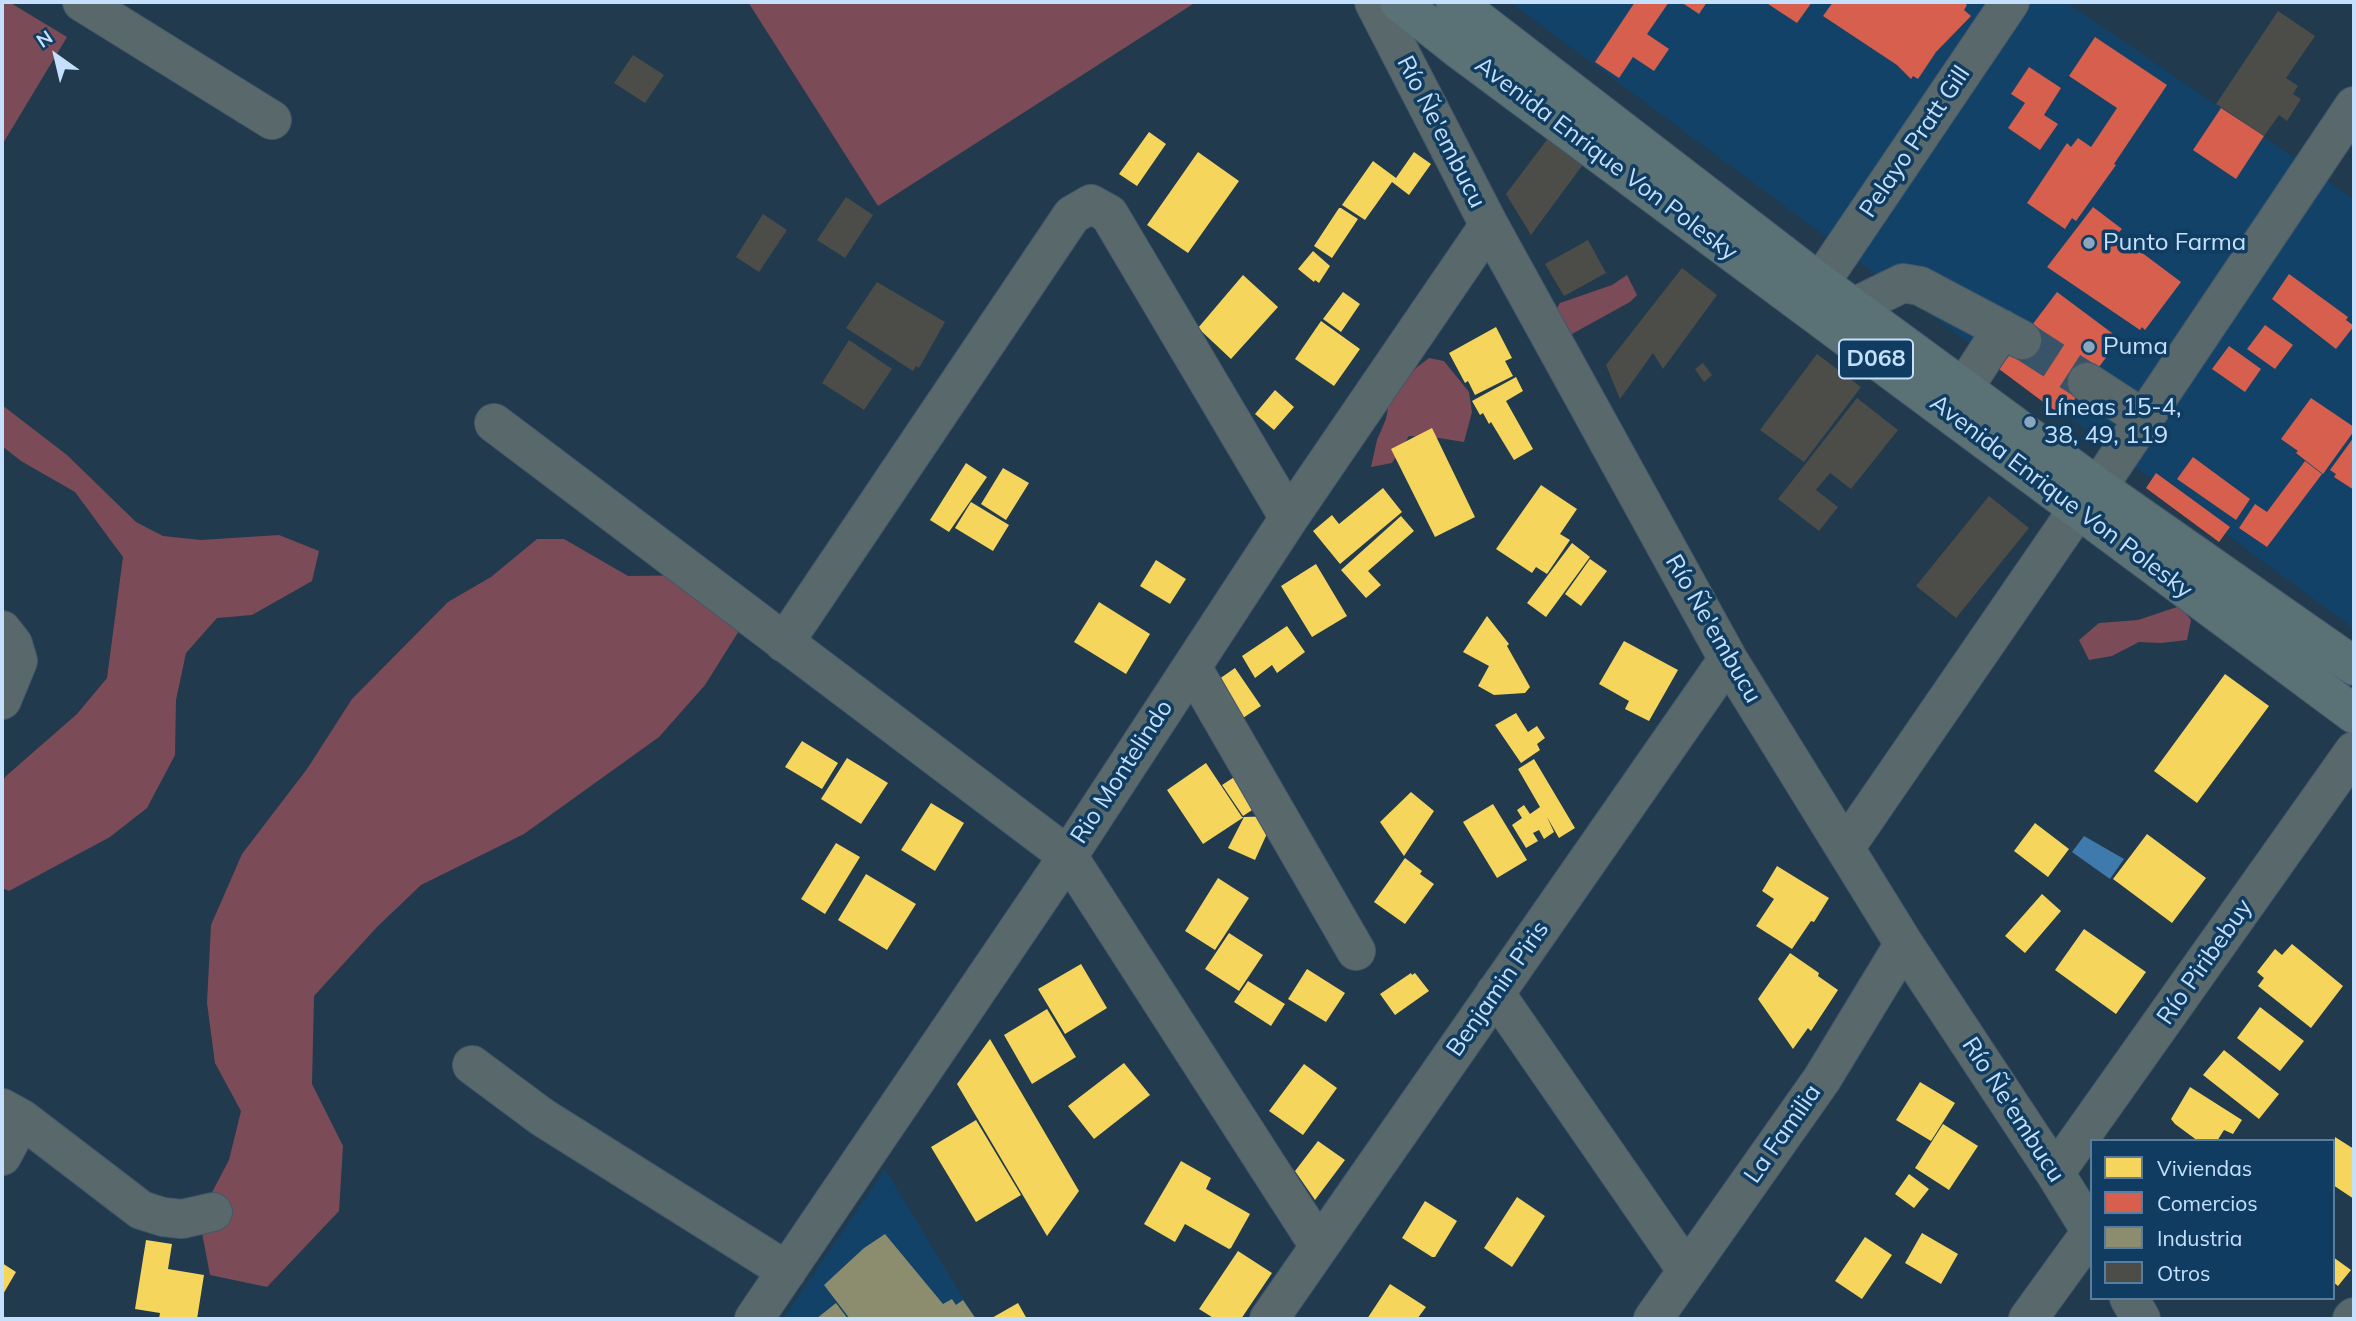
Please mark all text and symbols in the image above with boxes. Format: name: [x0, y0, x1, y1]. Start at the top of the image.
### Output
north arrow: [21, 21, 91, 91]
text: N: [32, 25, 57, 53]
street label: Río Ñe'embucu: [1390, 51, 1492, 213]
street label: Avenida Enrique Von Polesky: [1469, 51, 1743, 267]
street label: Pelayo Pratt Gill: [1854, 61, 1976, 223]
place label: Punto Farma: [2103, 229, 2246, 257]
marker: Punto Farma: [2081, 235, 2097, 251]
place label: Puma: [2103, 333, 2168, 361]
marker: Puma: [2081, 339, 2097, 355]
road number: D068: [1839, 340, 1913, 378]
street label: Avenida Enrique Von Polesky: [1924, 389, 2198, 605]
place label: Líneas 15-4, 38, 49, 119: [2044, 394, 2181, 450]
marker: Líneas 15-4, 38, 49, 119: [2022, 414, 2038, 430]
street label: Río Ñe'embucu: [1659, 550, 1767, 708]
street label: Rio Montelindo: [1065, 695, 1179, 849]
street label: Río Piribebuy: [2151, 894, 2259, 1030]
street label: Benjamin Piris: [1441, 916, 1555, 1062]
street label: Río Ñe'embucu: [1956, 1032, 2070, 1188]
street label: La Familia: [1739, 1079, 1827, 1189]
legend: [2090, 1139, 2335, 1300]
text: Viviendas: [2157, 1155, 2252, 1181]
text: Comercios: [2157, 1190, 2258, 1216]
text: Industria: [2157, 1225, 2242, 1251]
text: Otros: [2157, 1260, 2210, 1286]

